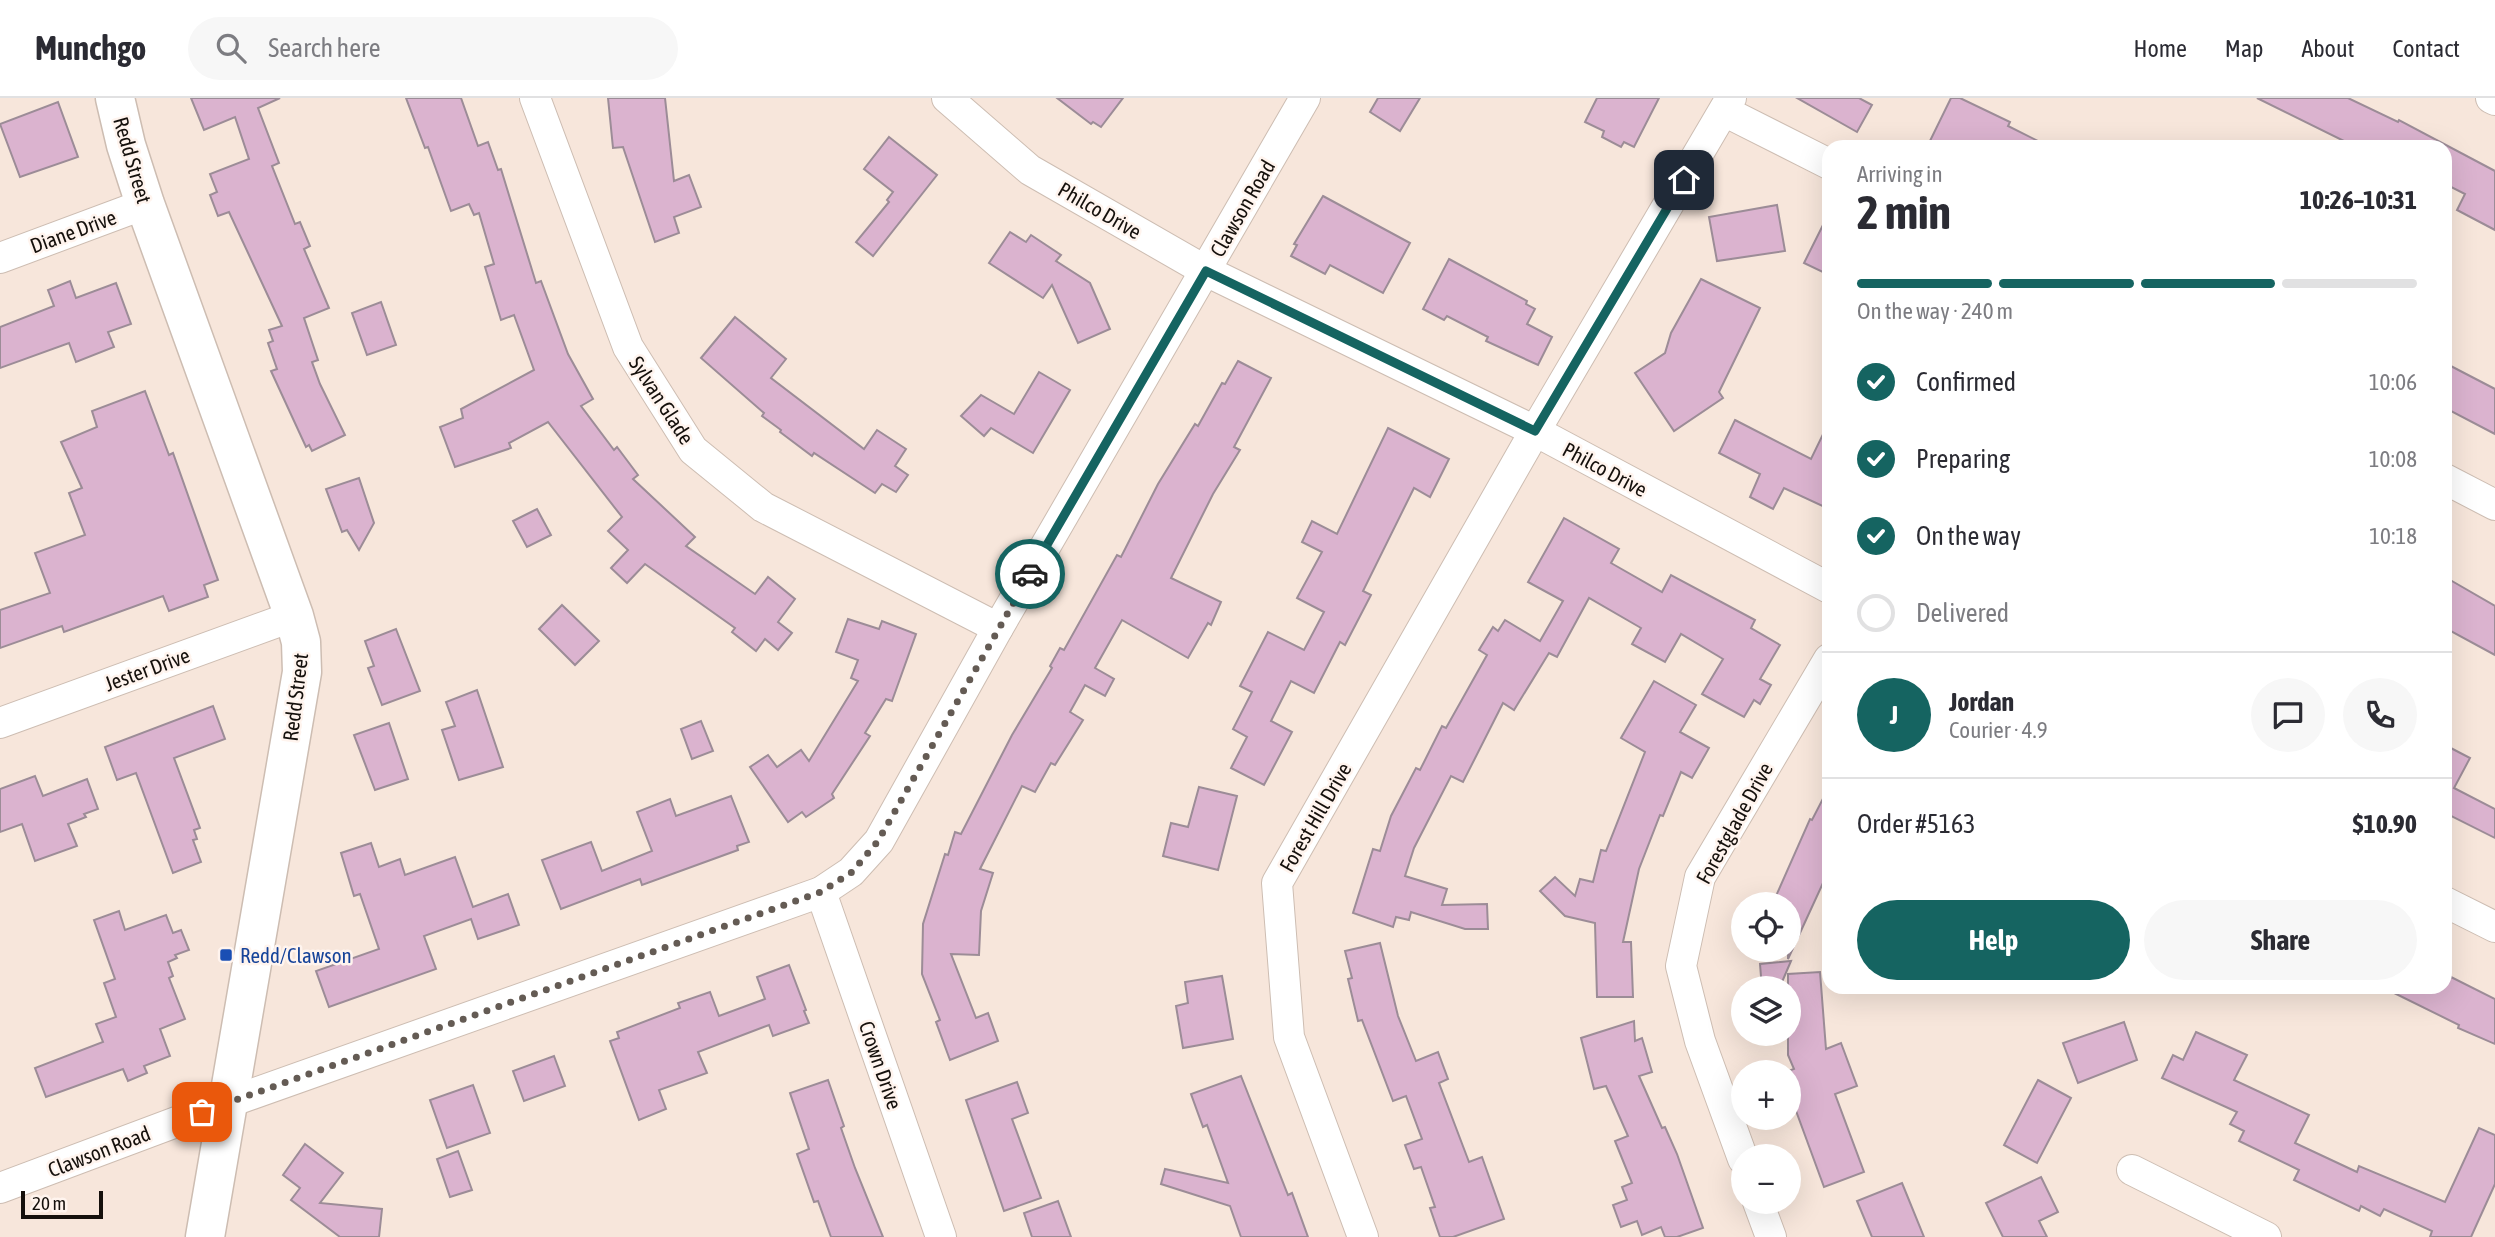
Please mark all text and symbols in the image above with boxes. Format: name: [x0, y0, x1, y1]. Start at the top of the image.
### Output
search box: [188, 17, 678, 80]
text: Munchgo: [35, 29, 146, 67]
icon: search: [212, 29, 250, 67]
text: Search here: [268, 33, 380, 63]
text: Home: [2133, 35, 2187, 62]
text: Map: [2225, 35, 2263, 62]
text: About: [2301, 35, 2354, 62]
text: Contact: [2392, 35, 2460, 62]
street label: Redd Street: [109, 114, 157, 206]
pin: [1654, 150, 1714, 210]
street label: Clawson Road: [1205, 155, 1279, 261]
icon: home: [1665, 161, 1703, 199]
text: Arriving in: [1857, 161, 1943, 187]
street label: Philco Drive: [1054, 177, 1146, 243]
text: 10:26–10:31: [2300, 185, 2417, 215]
text: 2 min: [1857, 186, 1951, 239]
street label: Diane Drive: [27, 204, 119, 258]
text: On the way · 240 m: [1857, 298, 2013, 324]
street label: Sylvan Glade: [625, 352, 699, 448]
icon: check: [1857, 363, 1895, 401]
text: Confirmed: [1916, 367, 2016, 397]
text: 10:06: [2369, 369, 2417, 395]
street label: Philco Drive: [1559, 437, 1651, 501]
icon: check: [1857, 440, 1895, 478]
text: Preparing: [1916, 444, 2010, 474]
text: 10:08: [2369, 446, 2417, 472]
icon: check: [1857, 517, 1895, 555]
text: On the way: [1916, 521, 2021, 551]
text: 10:18: [2369, 523, 2417, 549]
courier: [995, 539, 1065, 609]
icon: car: [1011, 555, 1049, 593]
text: Delivered: [1916, 598, 2009, 628]
street label: Jester Drive: [101, 643, 193, 695]
street label: Redd Street: [278, 651, 312, 743]
button: chat: [2251, 678, 2325, 752]
button: phone: [2343, 678, 2417, 752]
text: Jordan: [1949, 687, 2014, 717]
text: J: [1890, 700, 1898, 730]
text: Courier · 4.9: [1949, 717, 2048, 743]
street label: Forest Hill Drive: [1274, 758, 1356, 876]
street label: Forestglade Drive: [1691, 758, 1777, 888]
text: Order #5163: [1857, 809, 1976, 839]
text: $10.90: [2353, 809, 2417, 839]
map controls: [1731, 892, 1801, 1214]
button: locate: [1731, 892, 1801, 962]
button: Help: [1857, 900, 2130, 980]
button: Share: [2144, 900, 2417, 980]
place label: Redd/Clawson: [240, 943, 352, 967]
marker: Redd/Clawson: [218, 947, 234, 963]
button: layers: [1731, 976, 1801, 1046]
street label: Crown Drive: [855, 1018, 907, 1112]
button: +: [1731, 1060, 1801, 1130]
pin: [172, 1082, 232, 1142]
icon: bag: [183, 1093, 221, 1131]
street label: Clawson Road: [44, 1120, 154, 1182]
button: −: [1731, 1144, 1801, 1214]
scale bar: [21, 1188, 103, 1220]
text: 20 m: [32, 1192, 66, 1214]

